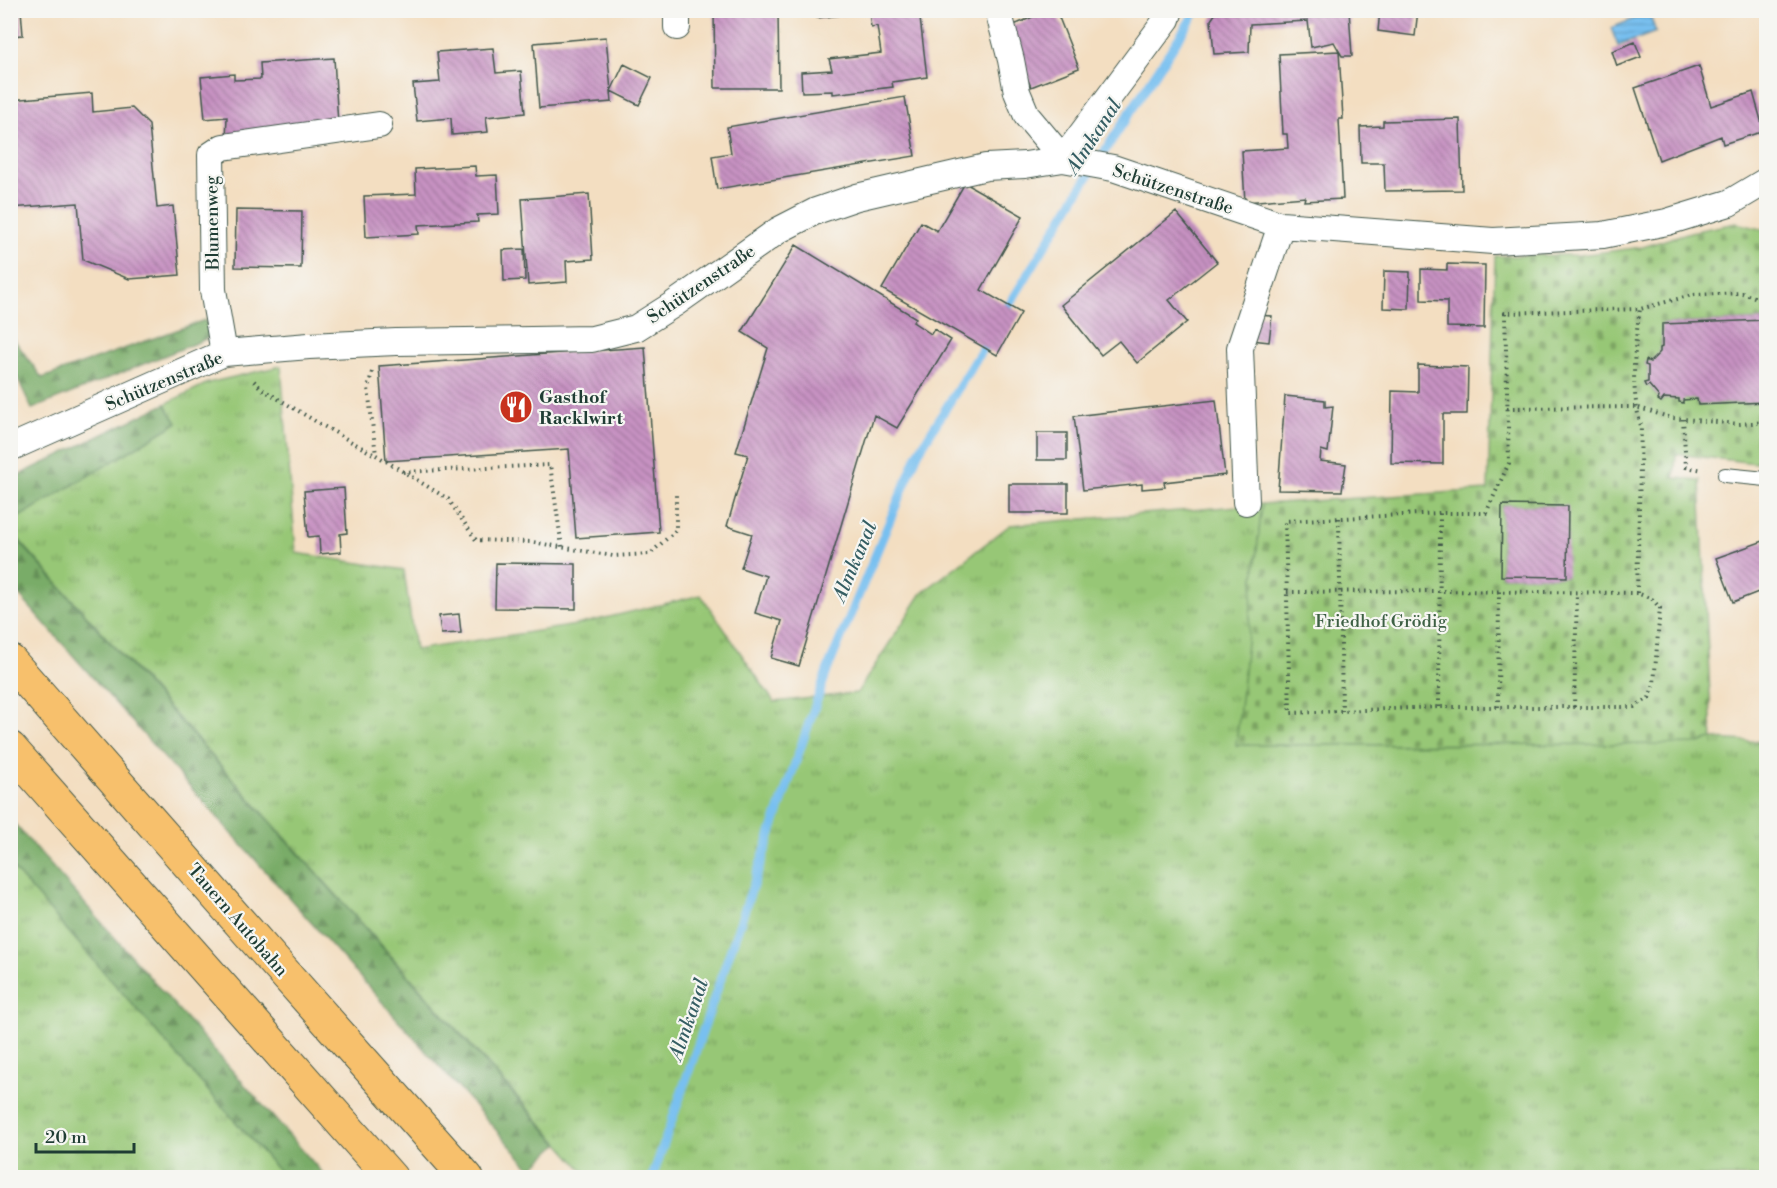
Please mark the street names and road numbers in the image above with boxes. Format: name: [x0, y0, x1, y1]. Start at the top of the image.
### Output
street label: Schützenstraße: [1110, 159, 1236, 220]
street label: Blumenweg: [200, 175, 225, 271]
street label: Schützenstraße: [643, 240, 760, 329]
street label: Schützenstraße: [102, 346, 226, 417]
street label: Tauern Autobahn: [182, 859, 293, 982]

